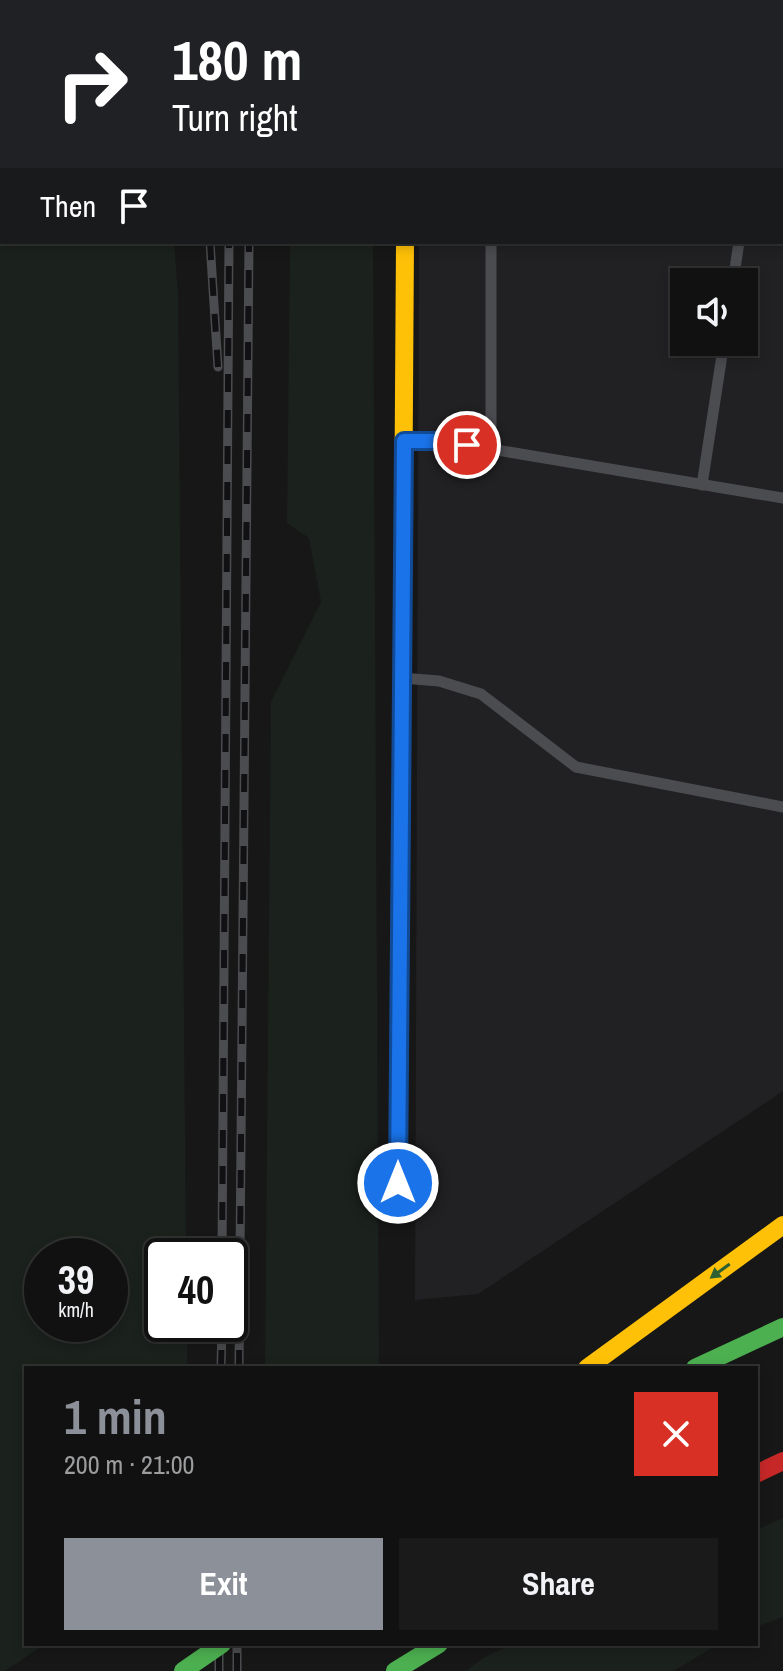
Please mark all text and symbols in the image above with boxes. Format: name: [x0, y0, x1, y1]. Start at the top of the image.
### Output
text: 180 m: [172, 22, 302, 97]
icon: right: [40, 32, 144, 136]
text: Turn right: [172, 94, 297, 142]
icon: arrive: [112, 184, 156, 228]
text: Then: [40, 186, 96, 226]
map controls: [670, 268, 758, 356]
button: sound: [670, 268, 758, 356]
pin: [433, 411, 501, 479]
icon: arrive: [445, 423, 489, 467]
position arrow: [356, 1141, 440, 1225]
speed limit sign: 40: [144, 1238, 248, 1342]
text: 39: [58, 1253, 94, 1306]
one-way arrow: [709, 1263, 731, 1279]
text: km/h: [58, 1296, 94, 1323]
text: 1 min: [64, 1384, 167, 1449]
button: close: [634, 1392, 718, 1476]
text: 200 m · 21:00: [64, 1447, 194, 1482]
button: Exit: [64, 1538, 383, 1630]
button: Share: [399, 1538, 718, 1630]

